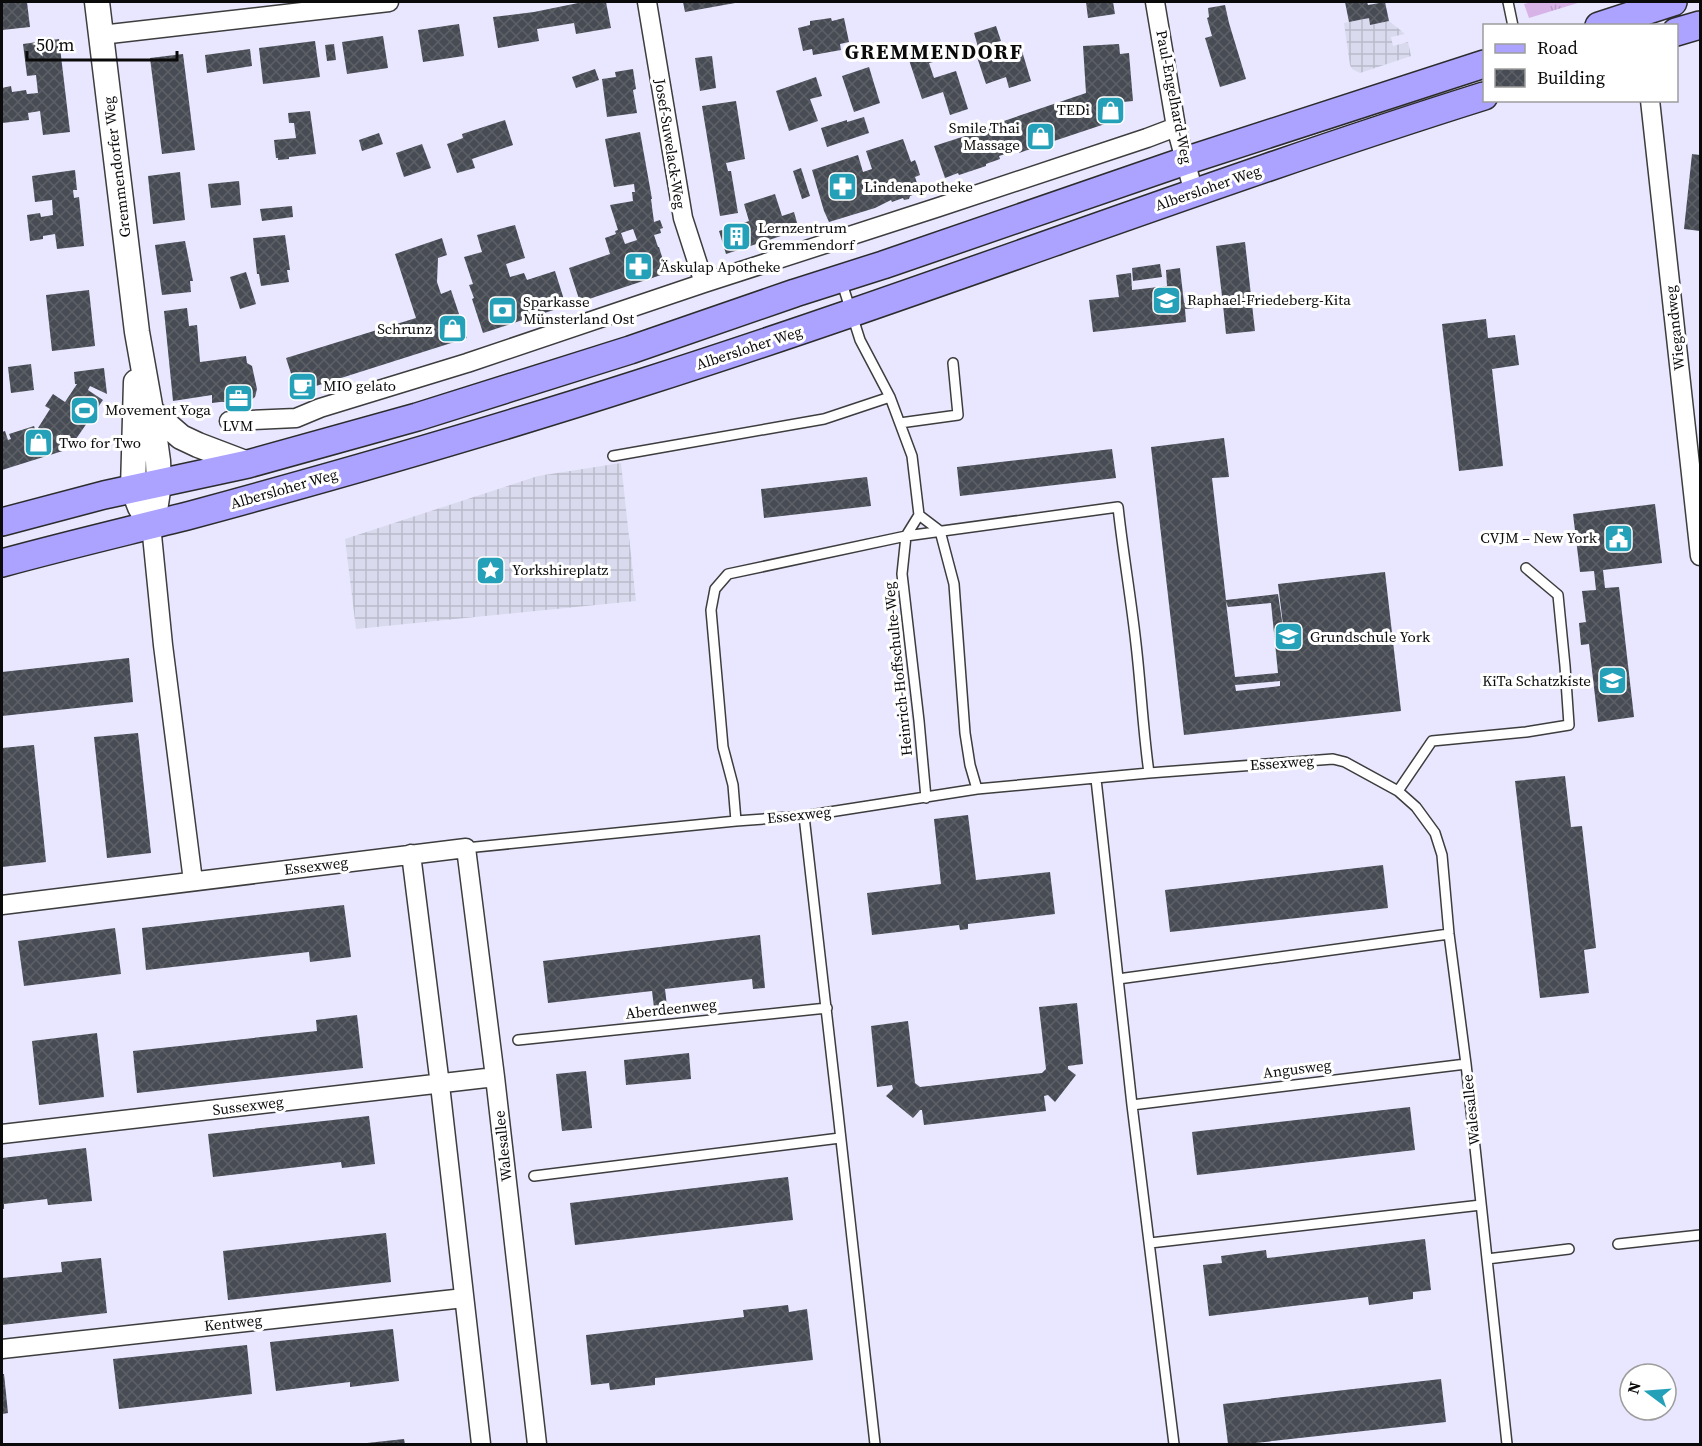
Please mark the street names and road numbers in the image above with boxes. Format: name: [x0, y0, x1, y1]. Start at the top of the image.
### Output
street label: Paul-Engelhard-Weg: [1151, 28, 1198, 166]
street label: Josef-Suwelack-Weg: [650, 76, 691, 211]
street label: Gremmendorfer Weg: [97, 95, 136, 239]
street label: Albersloher Weg: [1152, 160, 1264, 215]
street label: Wiegandweg: [1660, 284, 1689, 372]
street label: Albersloher Weg: [693, 320, 805, 375]
street label: Albersloher Weg: [228, 463, 340, 514]
street label: Heinrich-Hoffschulte-Weg: [878, 581, 917, 757]
street label: Essexweg: [1249, 750, 1315, 775]
street label: Essexweg: [766, 801, 832, 828]
street label: Essexweg: [283, 851, 349, 880]
street label: Aberdeenweg: [624, 993, 718, 1024]
street label: Angusweg: [1262, 1054, 1333, 1083]
street label: Walesallee: [1456, 1073, 1485, 1147]
street label: Sussexweg: [211, 1091, 285, 1120]
street label: Walesallee: [488, 1109, 517, 1183]
street label: Kentweg: [203, 1309, 263, 1336]

